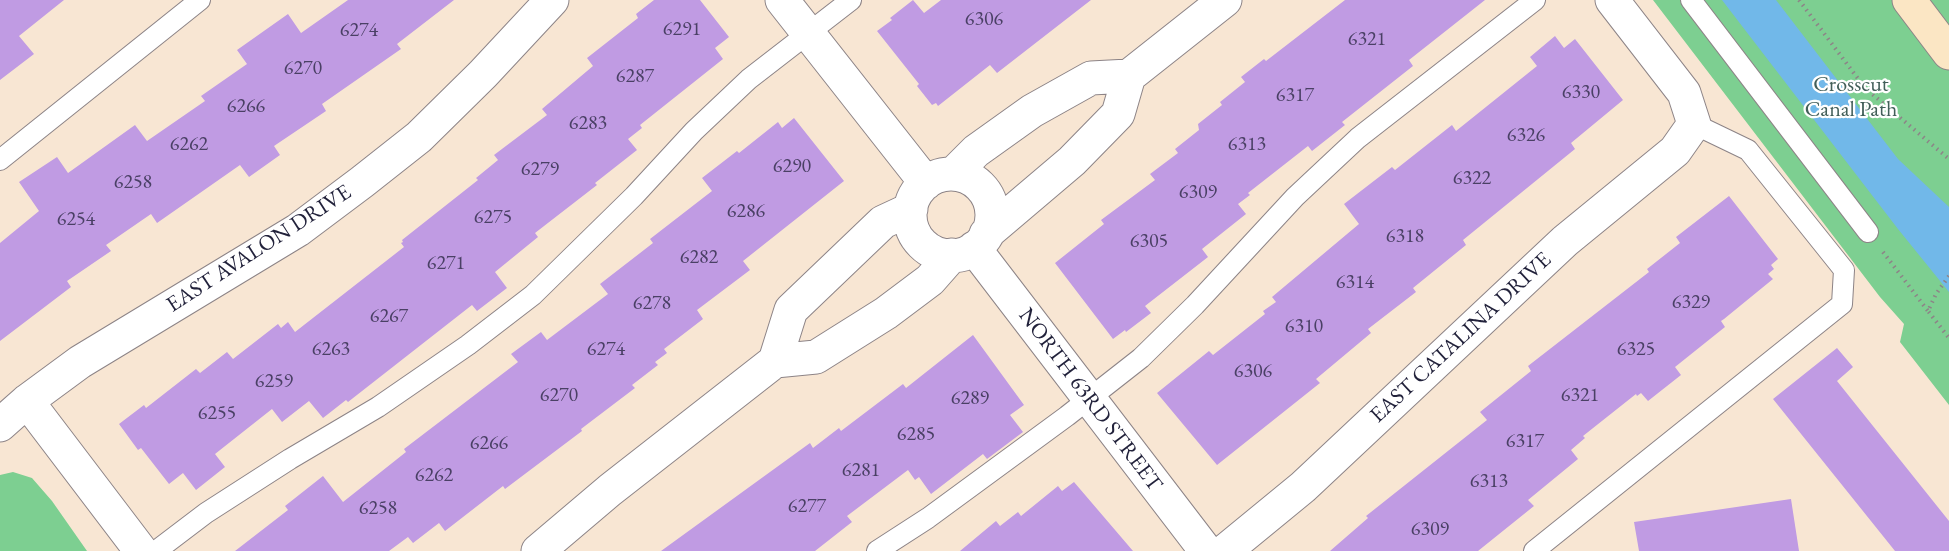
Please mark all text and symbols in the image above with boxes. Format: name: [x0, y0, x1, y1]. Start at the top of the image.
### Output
house number: 6306: [965, 8, 1003, 32]
house number: 6291: [663, 18, 701, 42]
house number: 6274: [340, 19, 378, 43]
house number: 6321: [1348, 28, 1386, 52]
house number: 6270: [284, 57, 322, 81]
house number: 6287: [616, 65, 654, 89]
park label: Crosscut Canal Path: [1805, 72, 1897, 124]
house number: 6330: [1562, 81, 1600, 105]
house number: 6317: [1276, 84, 1314, 108]
house number: 6266: [227, 95, 265, 119]
house number: 6283: [569, 112, 607, 136]
house number: 6326: [1507, 124, 1545, 148]
house number: 6262: [170, 133, 208, 157]
house number: 6313: [1228, 133, 1266, 157]
house number: 6290: [773, 155, 811, 179]
house number: 6279: [521, 158, 559, 182]
house number: 6322: [1453, 167, 1491, 191]
house number: 6258: [114, 171, 152, 195]
street label: EAST AVALON DRIVE: [162, 179, 356, 319]
house number: 6309: [1179, 181, 1217, 205]
house number: 6286: [727, 200, 765, 224]
house number: 6275: [474, 206, 512, 230]
house number: 6254: [57, 208, 95, 232]
house number: 6318: [1386, 225, 1424, 249]
house number: 6305: [1130, 230, 1168, 254]
house number: 6282: [680, 246, 718, 270]
street label: EAST CATALINA DRIVE: [1365, 247, 1557, 429]
house number: 6271: [427, 252, 465, 276]
house number: 6314: [1336, 271, 1374, 295]
house number: 6329: [1672, 291, 1710, 315]
house number: 6278: [633, 292, 671, 316]
street label: NORTH 63RD STREET: [1012, 303, 1168, 497]
house number: 6267: [370, 305, 408, 329]
house number: 6310: [1285, 315, 1323, 339]
house number: 6263: [312, 338, 350, 362]
house number: 6274: [587, 338, 625, 362]
house number: 6325: [1617, 338, 1655, 362]
house number: 6306: [1234, 360, 1272, 384]
house number: 6259: [255, 370, 293, 394]
house number: 6270: [540, 384, 578, 408]
house number: 6321: [1561, 384, 1599, 408]
house number: 6289: [951, 387, 989, 411]
house number: 6255: [198, 402, 236, 426]
house number: 6285: [897, 423, 935, 447]
house number: 6317: [1506, 430, 1544, 454]
house number: 6266: [470, 432, 508, 456]
house number: 6281: [842, 459, 880, 483]
house number: 6262: [415, 464, 453, 488]
house number: 6313: [1470, 470, 1508, 494]
house number: 6277: [788, 495, 826, 519]
house number: 6258: [359, 497, 397, 521]
house number: 6309: [1411, 518, 1449, 542]

